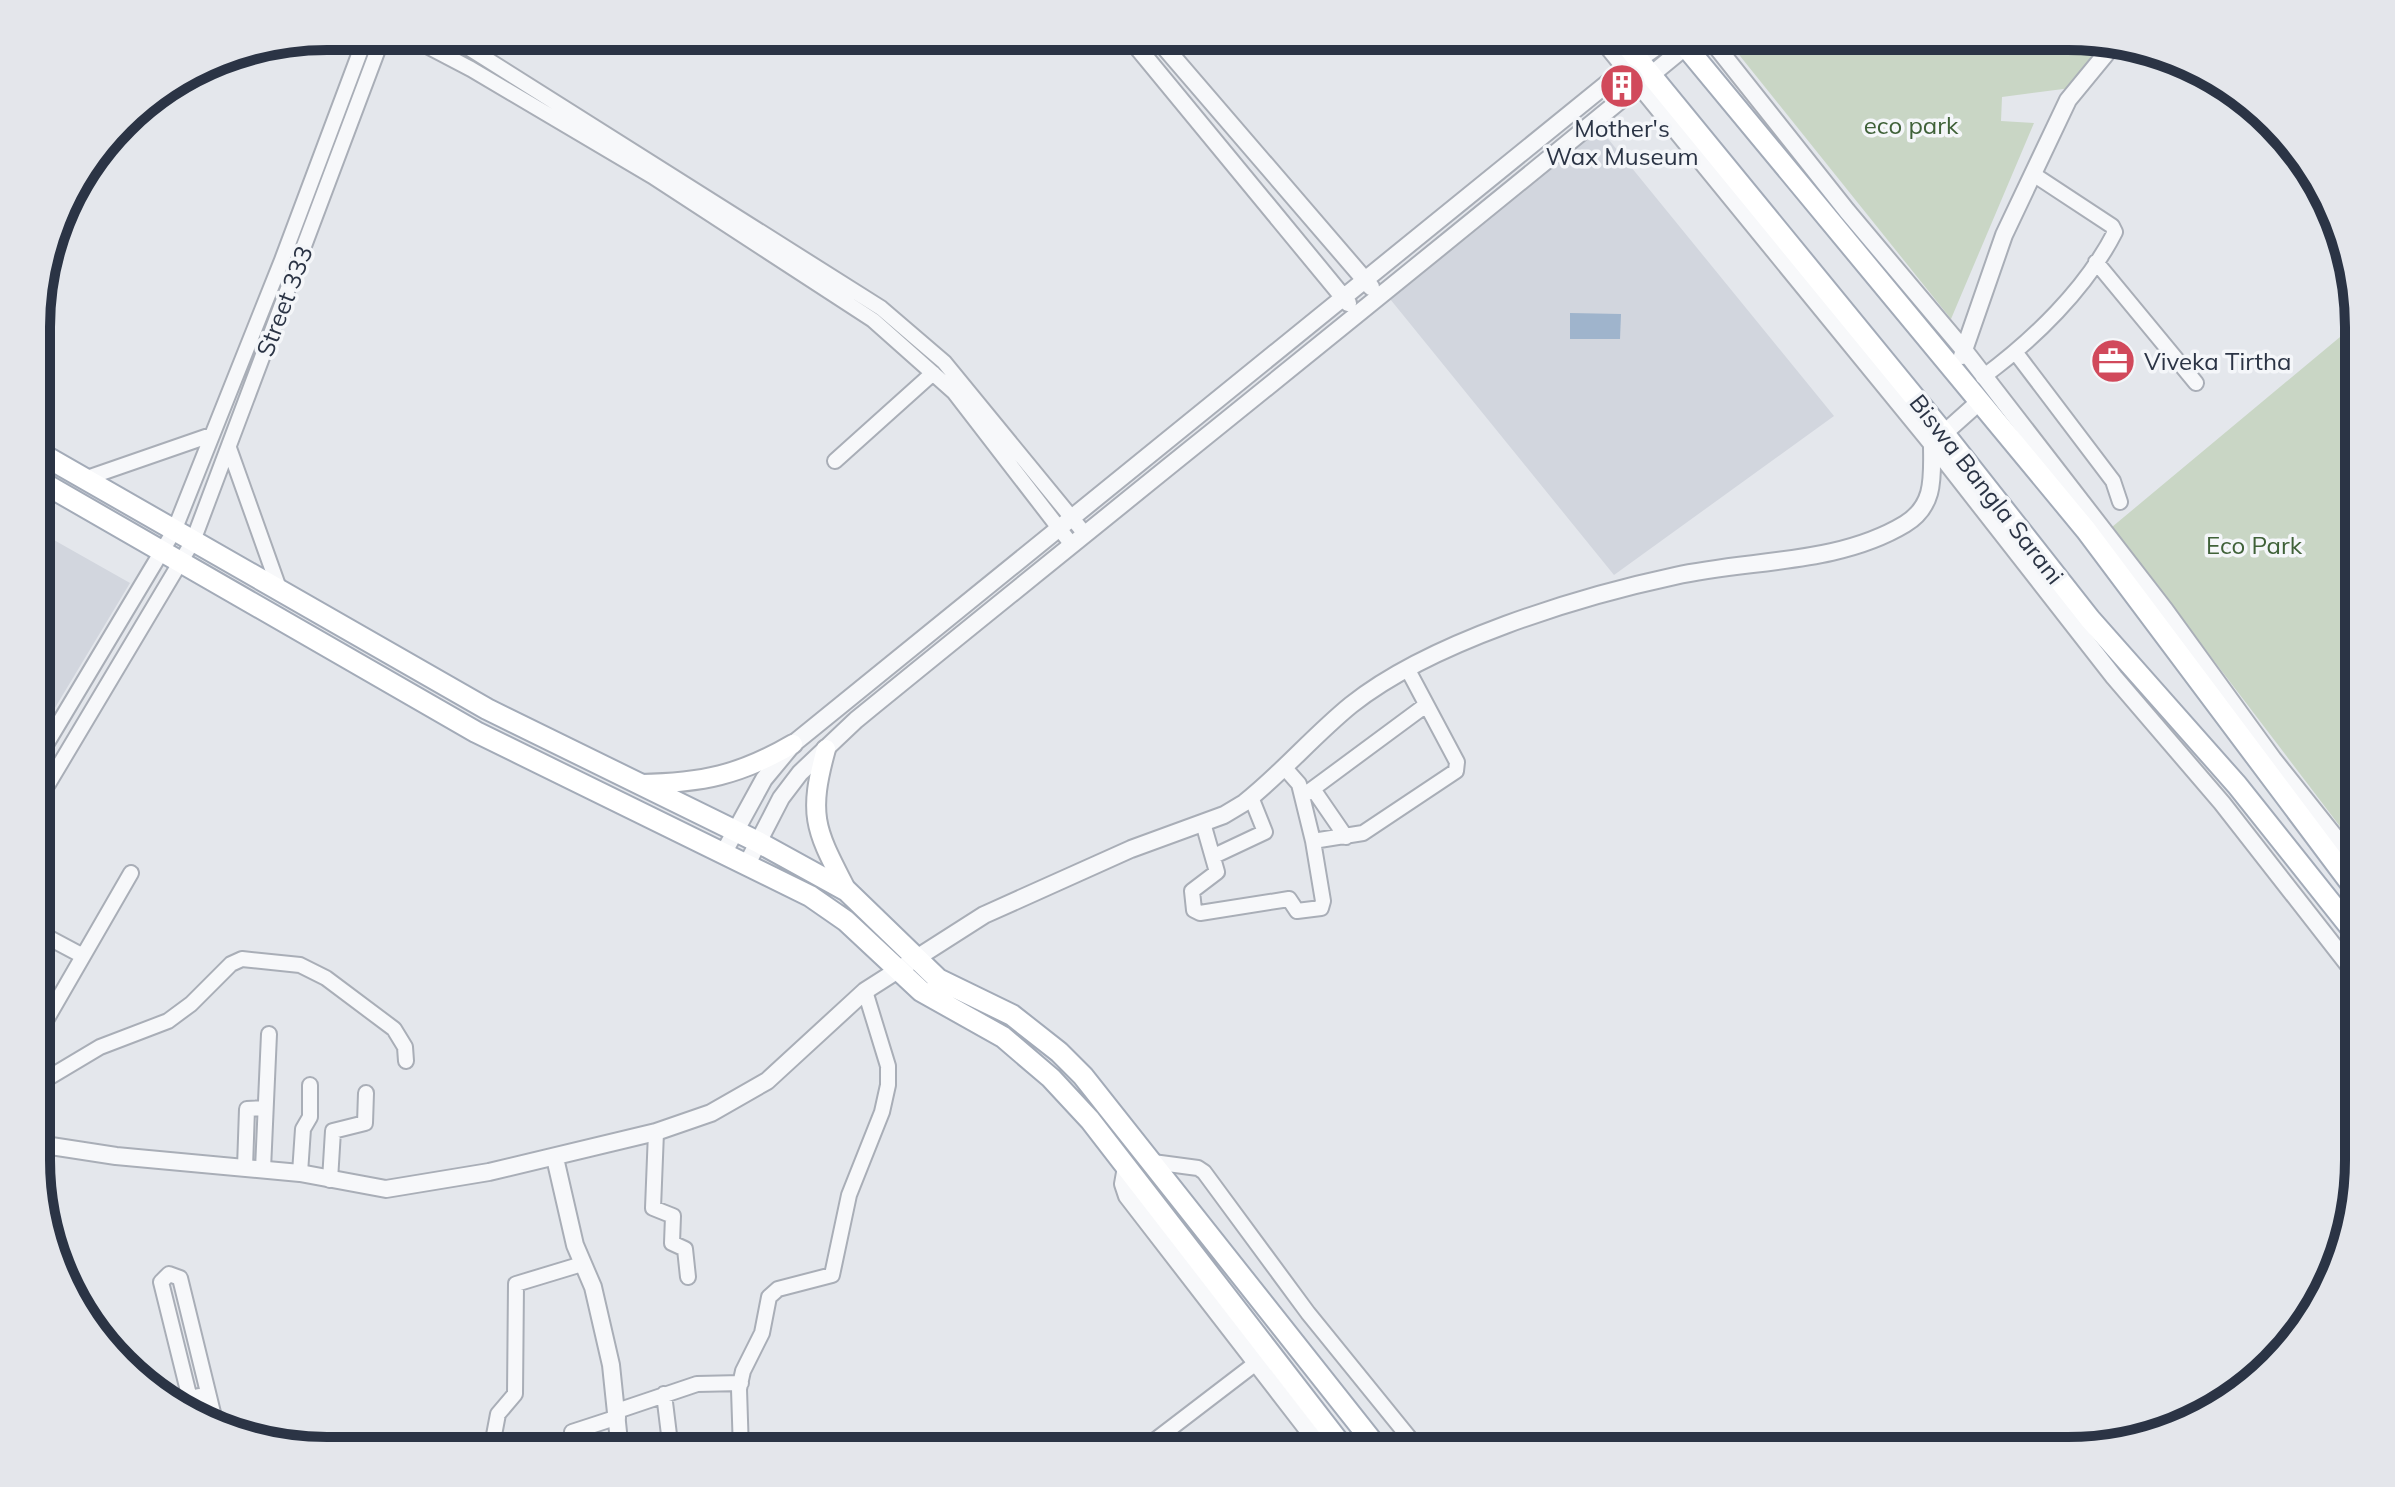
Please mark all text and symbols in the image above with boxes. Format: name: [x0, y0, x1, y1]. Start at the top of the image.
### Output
building icon: Mother's Wax Museum: [1598, 62, 1646, 110]
park label: eco park: [1864, 110, 1959, 140]
place label: Mother's Wax Museum: [1545, 113, 1699, 171]
street label: Street 333: [249, 242, 319, 360]
office icon: Viveka Tirtha: [2089, 337, 2137, 385]
place label: Viveka Tirtha: [2144, 346, 2291, 376]
street label: Biswa Bangla Sarani: [1904, 388, 2070, 590]
park label: Eco Park: [2206, 530, 2303, 560]

